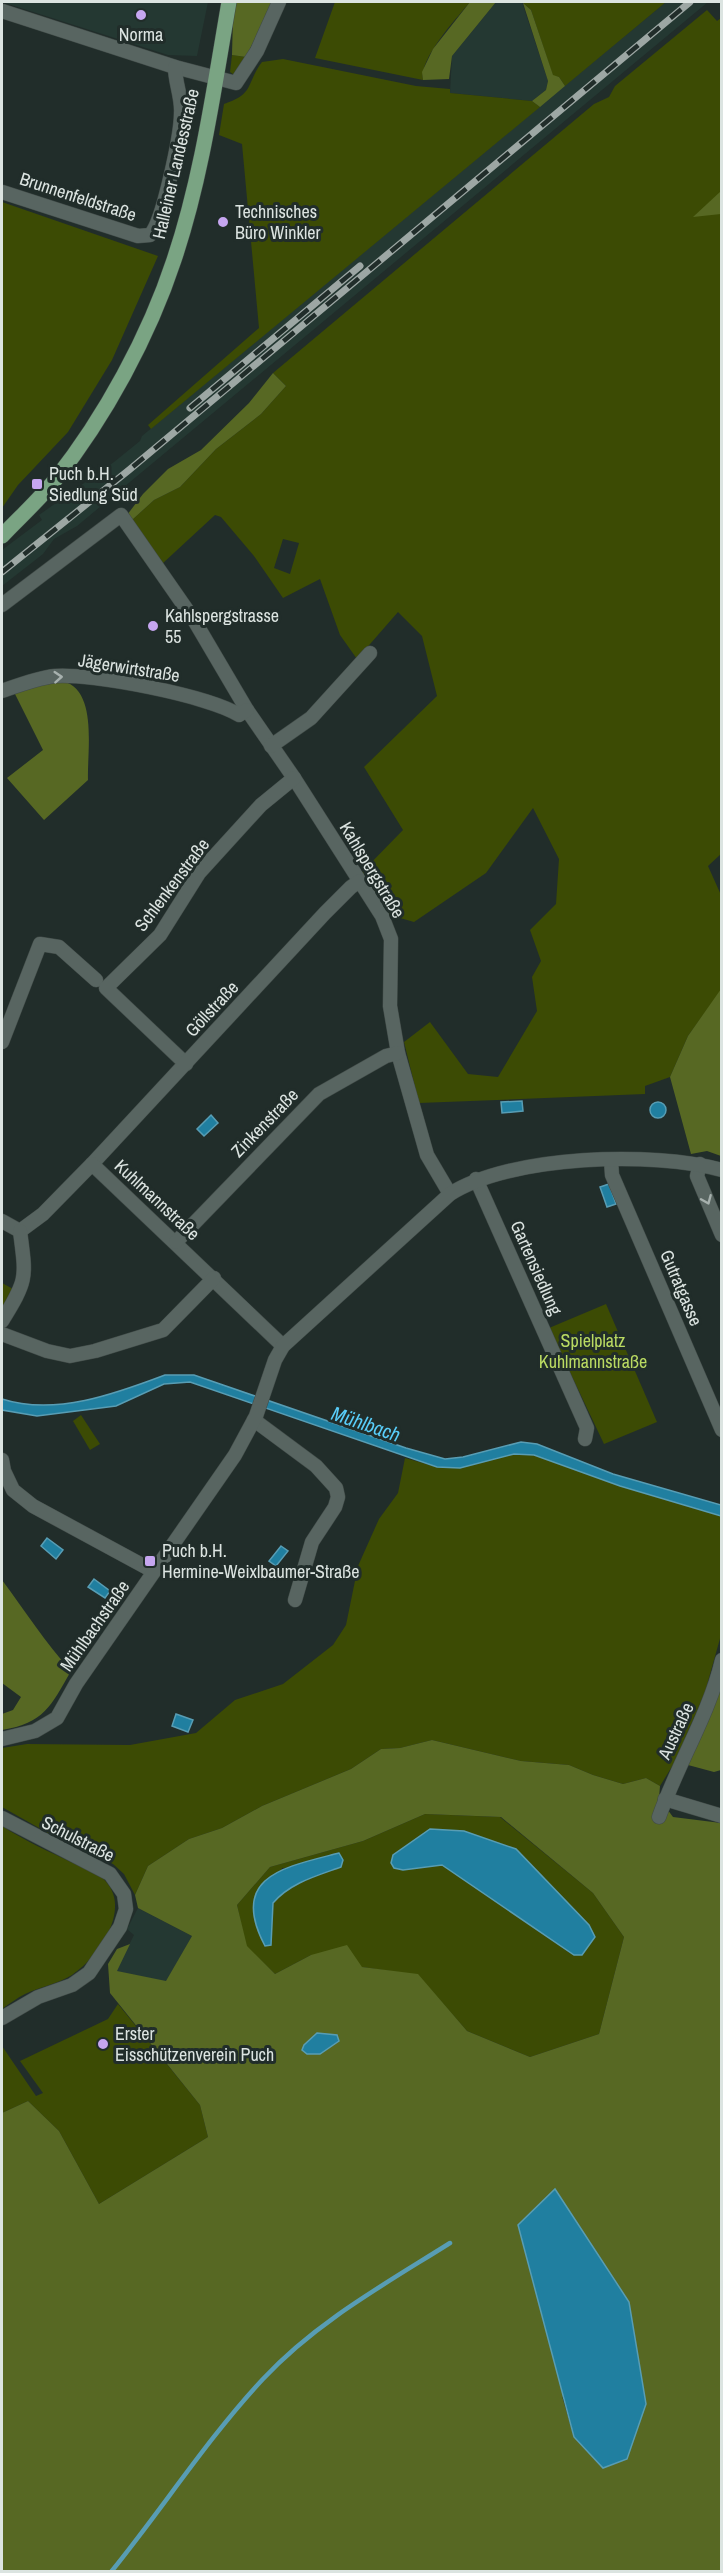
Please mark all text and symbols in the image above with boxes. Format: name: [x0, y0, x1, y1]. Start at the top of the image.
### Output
marker: Norma: [134, 8, 148, 22]
place label: Norma: [119, 22, 163, 47]
street label: Halleiner Landesstraße: [146, 86, 205, 241]
street label: Brunnenfeldstraße: [17, 166, 140, 227]
place label: Technisches Büro Winkler: [235, 199, 320, 245]
marker: Technisches Büro Winkler: [216, 215, 230, 229]
place label: Puch b.H. Siedlung Süd: [49, 461, 138, 507]
marker: Puch b.H. Siedlung Süd: [30, 477, 44, 491]
place label: Kahlspergstrasse 55: [165, 603, 279, 649]
marker: Kahlspergstrasse 55: [146, 619, 160, 633]
street label: Jägerwirtstraße: [76, 647, 182, 688]
one-way arrow: [54, 671, 63, 684]
street label: Kahlspergstraße: [334, 817, 411, 923]
street label: Schlenkenstraße: [128, 833, 215, 936]
street label: Göllstraße: [179, 975, 244, 1042]
street label: Zinkenstraße: [225, 1083, 304, 1163]
street label: Kuhlmannstraße: [109, 1154, 205, 1246]
one-way arrow: [700, 1193, 712, 1204]
street label: Gartensiedlung: [505, 1217, 569, 1320]
street label: Gutratgasse: [654, 1246, 709, 1330]
park label: Spielplatz Kuhlmannstraße: [539, 1328, 647, 1374]
water label: Mühlbach: [328, 1399, 404, 1448]
place label: Puch b.H. Hermine-Weixlbaumer-Straße: [162, 1538, 359, 1584]
marker: Puch b.H. Hermine-Weixlbaumer-Straße: [143, 1554, 157, 1568]
street label: Mühlbachstraße: [54, 1575, 135, 1676]
street label: Austraße: [651, 1698, 700, 1764]
street label: Schulstraße: [37, 1810, 119, 1868]
place label: Erster Eisschützenverein Puch: [115, 2021, 274, 2067]
marker: Erster Eisschützenverein Puch: [96, 2037, 110, 2051]

